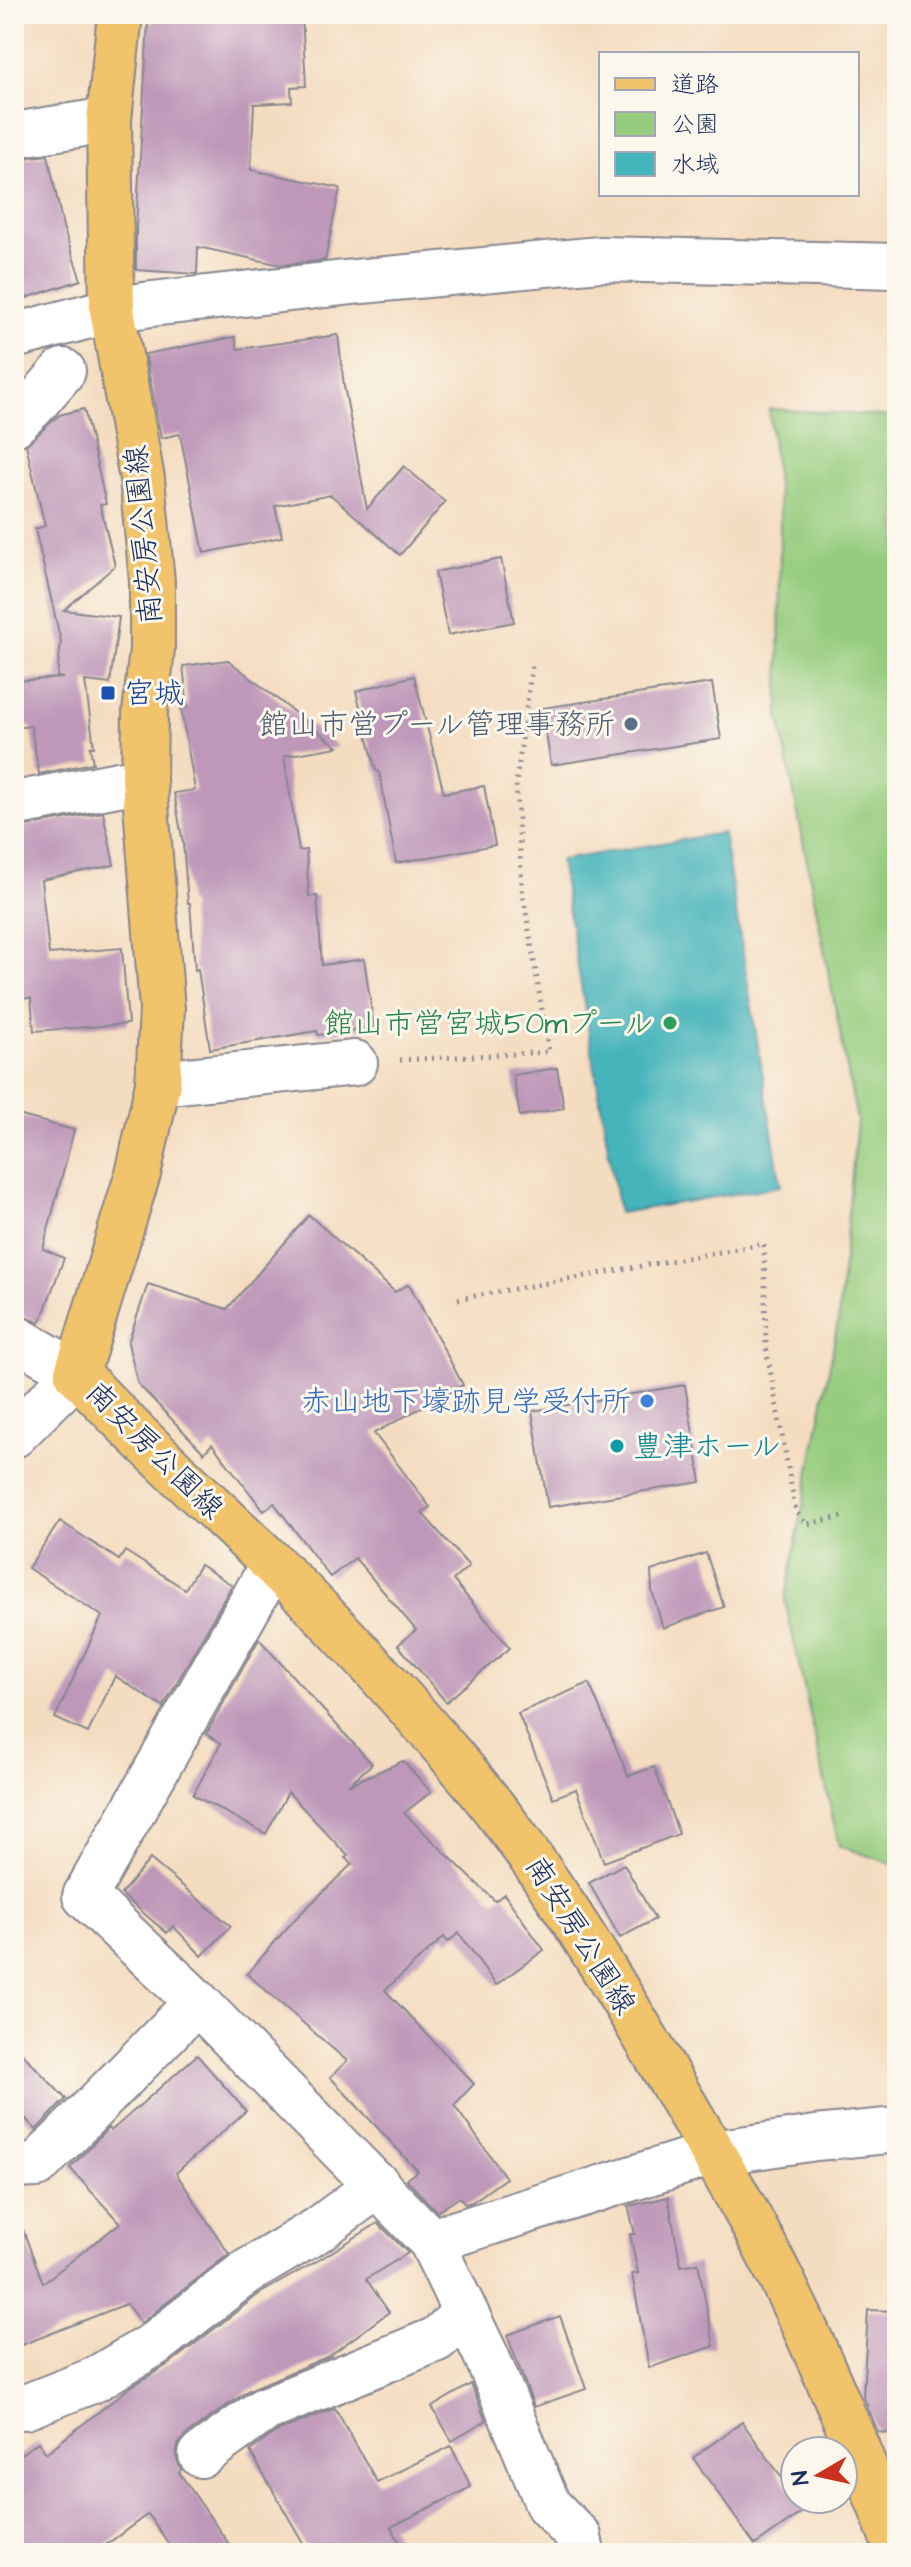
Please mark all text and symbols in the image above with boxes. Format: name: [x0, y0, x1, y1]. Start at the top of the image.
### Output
legend: [599, 52, 859, 196]
text: 道路: [671, 68, 719, 102]
text: 公園: [671, 108, 719, 142]
text: 水域: [671, 148, 719, 182]
street label: 南安房公園線: [115, 443, 173, 626]
place label: 宮城: [124, 673, 184, 715]
marker: 宮城: [99, 684, 117, 702]
place label: 館山市営プール管理事務所: [259, 704, 615, 746]
marker: 館山市営プール管理事務所: [622, 715, 640, 733]
place label: 館山市営宮城50mプール: [324, 1003, 654, 1045]
marker: 館山市営宮城50mプール: [661, 1014, 679, 1032]
street label: 南安房公園線: [76, 1372, 233, 1529]
place label: 赤山地下壕跡見学受付所: [301, 1381, 631, 1423]
marker: 赤山地下壕跡見学受付所: [638, 1392, 656, 1410]
place label: 豊津ホール: [633, 1426, 781, 1468]
marker: 豊津ホール: [608, 1437, 626, 1455]
street label: 南安房公園線: [515, 1848, 646, 2023]
north arrow: [779, 2435, 859, 2515]
text: N: [784, 2468, 817, 2487]

